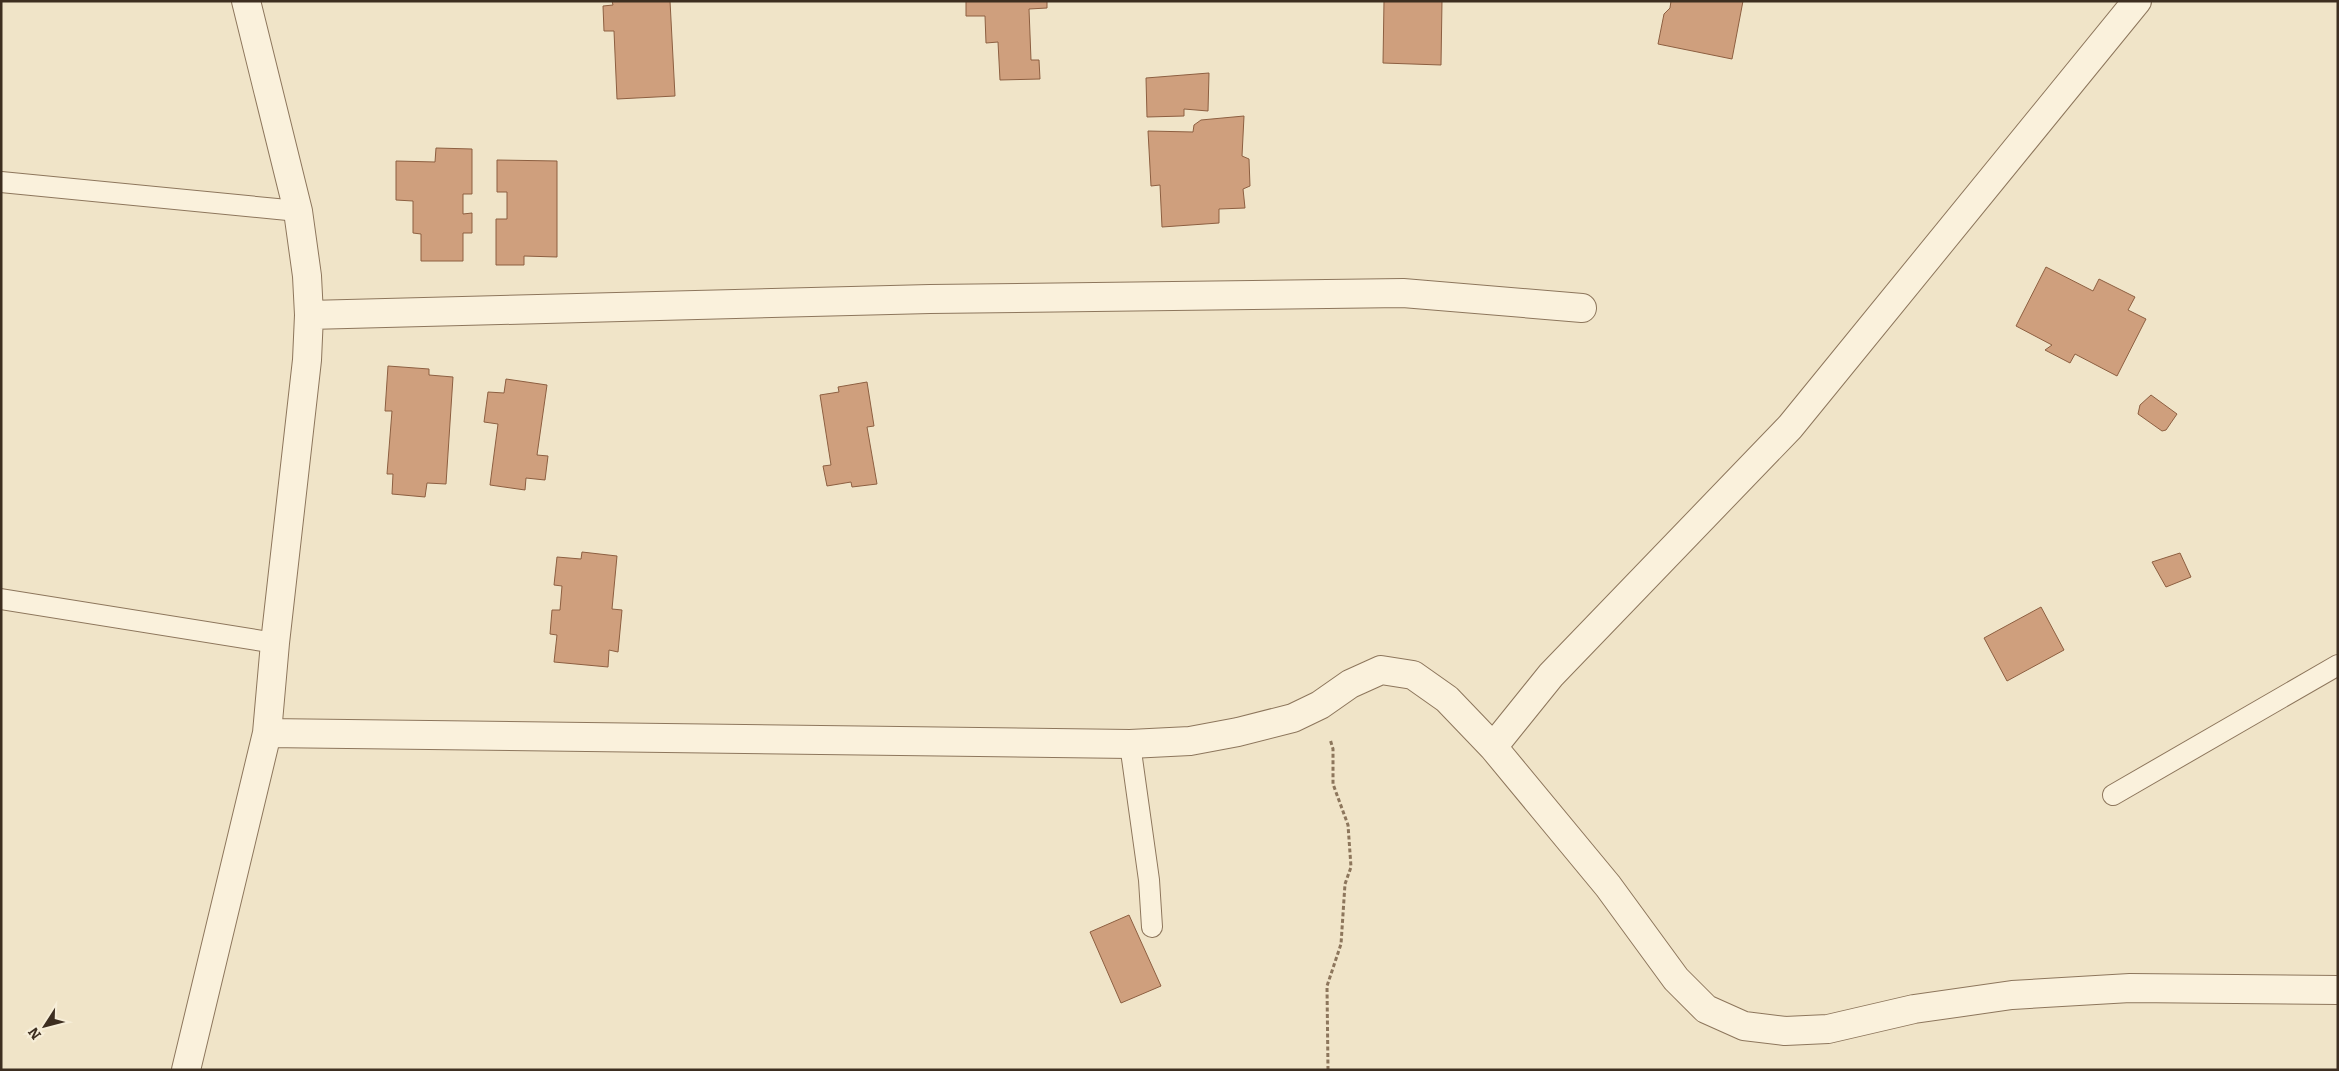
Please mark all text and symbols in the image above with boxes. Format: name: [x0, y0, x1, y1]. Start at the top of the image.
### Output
north arrow: [20, 1001, 70, 1051]
text: N: [25, 1024, 45, 1043]

